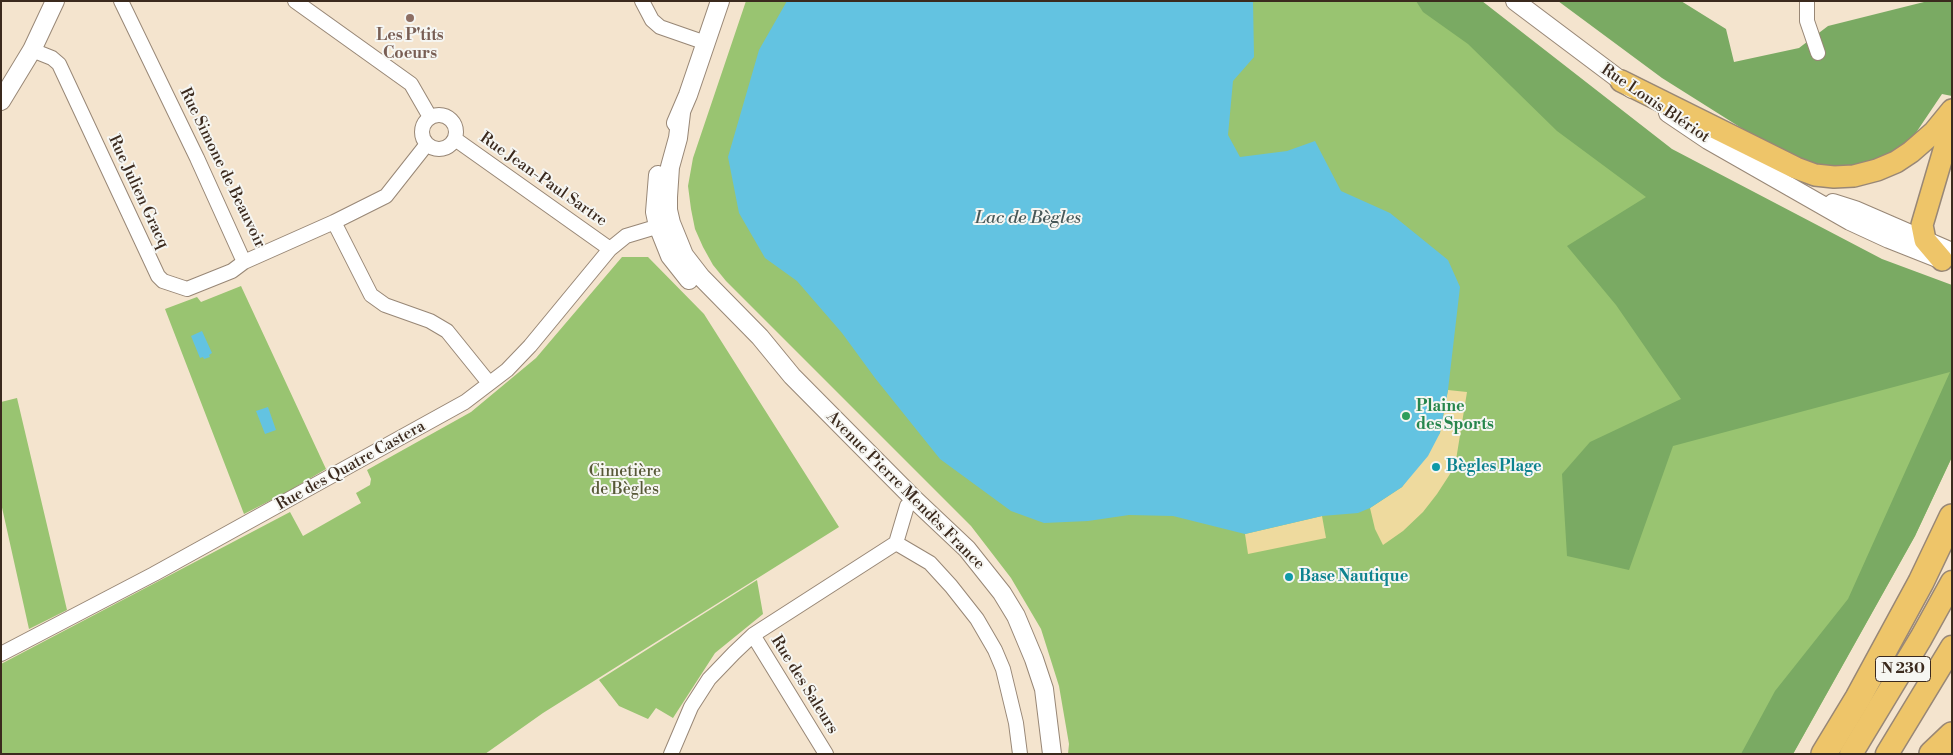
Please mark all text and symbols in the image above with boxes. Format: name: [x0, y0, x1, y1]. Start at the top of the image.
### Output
marker: Les P'tits Coeurs: [404, 12, 416, 24]
place label: Les P'tits Coeurs: [376, 26, 444, 64]
street label: Rue Louis Blériot: [1597, 61, 1713, 147]
street label: Rue Simone de Beauvoir: [175, 85, 269, 251]
street label: Rue Jean-Paul Sartre: [476, 129, 610, 231]
street label: Rue Julien Gracq: [103, 132, 173, 252]
water label: Lac de Bègles: [975, 208, 1081, 230]
place label: Plaine des Sports: [1416, 397, 1494, 435]
street label: Avenue Pierre Mendès France: [822, 408, 988, 574]
marker: Plaine des Sports: [1400, 410, 1412, 422]
street label: Rue des Quatre Castera: [273, 417, 429, 515]
place label: Bègles Plage: [1446, 457, 1542, 477]
marker: Bègles Plage: [1430, 461, 1442, 473]
park label: Cimetière de Bègles: [589, 462, 661, 500]
place label: Base Nautique: [1299, 567, 1408, 587]
marker: Base Nautique: [1283, 571, 1295, 583]
street label: Rue des Saleurs: [766, 632, 842, 738]
road number: N 230: [1876, 656, 1930, 682]

